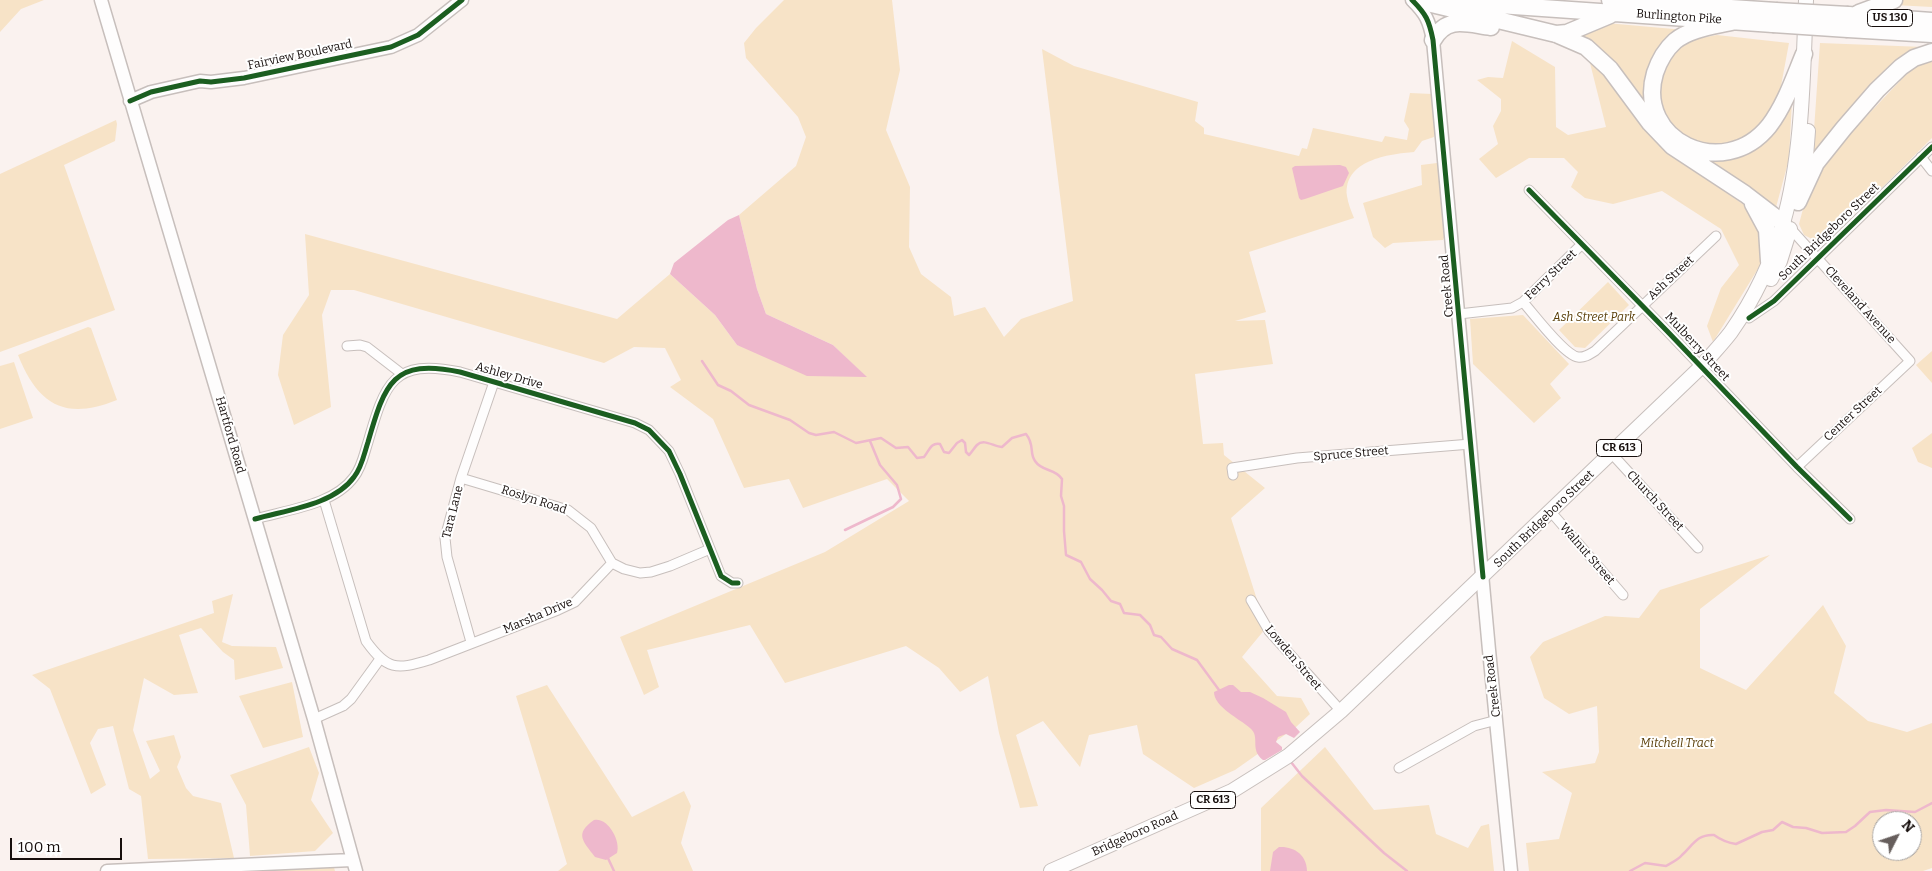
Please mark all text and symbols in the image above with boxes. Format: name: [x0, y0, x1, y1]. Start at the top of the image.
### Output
street label: Burlington Pike: [1636, 7, 1722, 27]
road number: US 130: [1868, 10, 1912, 27]
street label: Fairview Boulevard: [246, 37, 354, 73]
street label: South Bridgeboro Street: [1776, 180, 1882, 284]
street label: Ferry Street: [1522, 247, 1580, 303]
street label: Ash Street: [1645, 253, 1697, 303]
street label: Creek Road: [1437, 254, 1457, 318]
street label: Cleveland Avenue: [1822, 263, 1898, 347]
street label: Mulberry Street: [1662, 310, 1732, 384]
park label: Ash Street Park: [1553, 311, 1635, 325]
street label: Ashley Drive: [474, 359, 544, 393]
street label: Center Street: [1821, 384, 1885, 444]
street label: Hartford Road: [212, 395, 248, 475]
road number: CR 613: [1596, 439, 1642, 456]
street label: Spruce Street: [1313, 444, 1389, 464]
street label: South Bridgeboro Street: [1491, 467, 1597, 571]
street label: Church Street: [1623, 468, 1687, 534]
street label: Roslyn Road: [499, 483, 569, 517]
street label: Tara Lane: [439, 484, 467, 540]
street label: Walnut Street: [1556, 520, 1618, 588]
street label: Marsha Drive: [501, 595, 575, 637]
street label: Lowden Street: [1262, 623, 1324, 693]
street label: Creek Road: [1482, 654, 1504, 718]
park label: Mitchell Tract: [1640, 737, 1714, 751]
road number: CR 613: [1190, 792, 1236, 808]
street label: Bridgeboro Road: [1090, 809, 1180, 859]
north arrow: [1872, 811, 1922, 861]
text: N: [1898, 817, 1918, 836]
scale bar: [12, 828, 125, 860]
text: 100 m: [18, 838, 61, 856]

